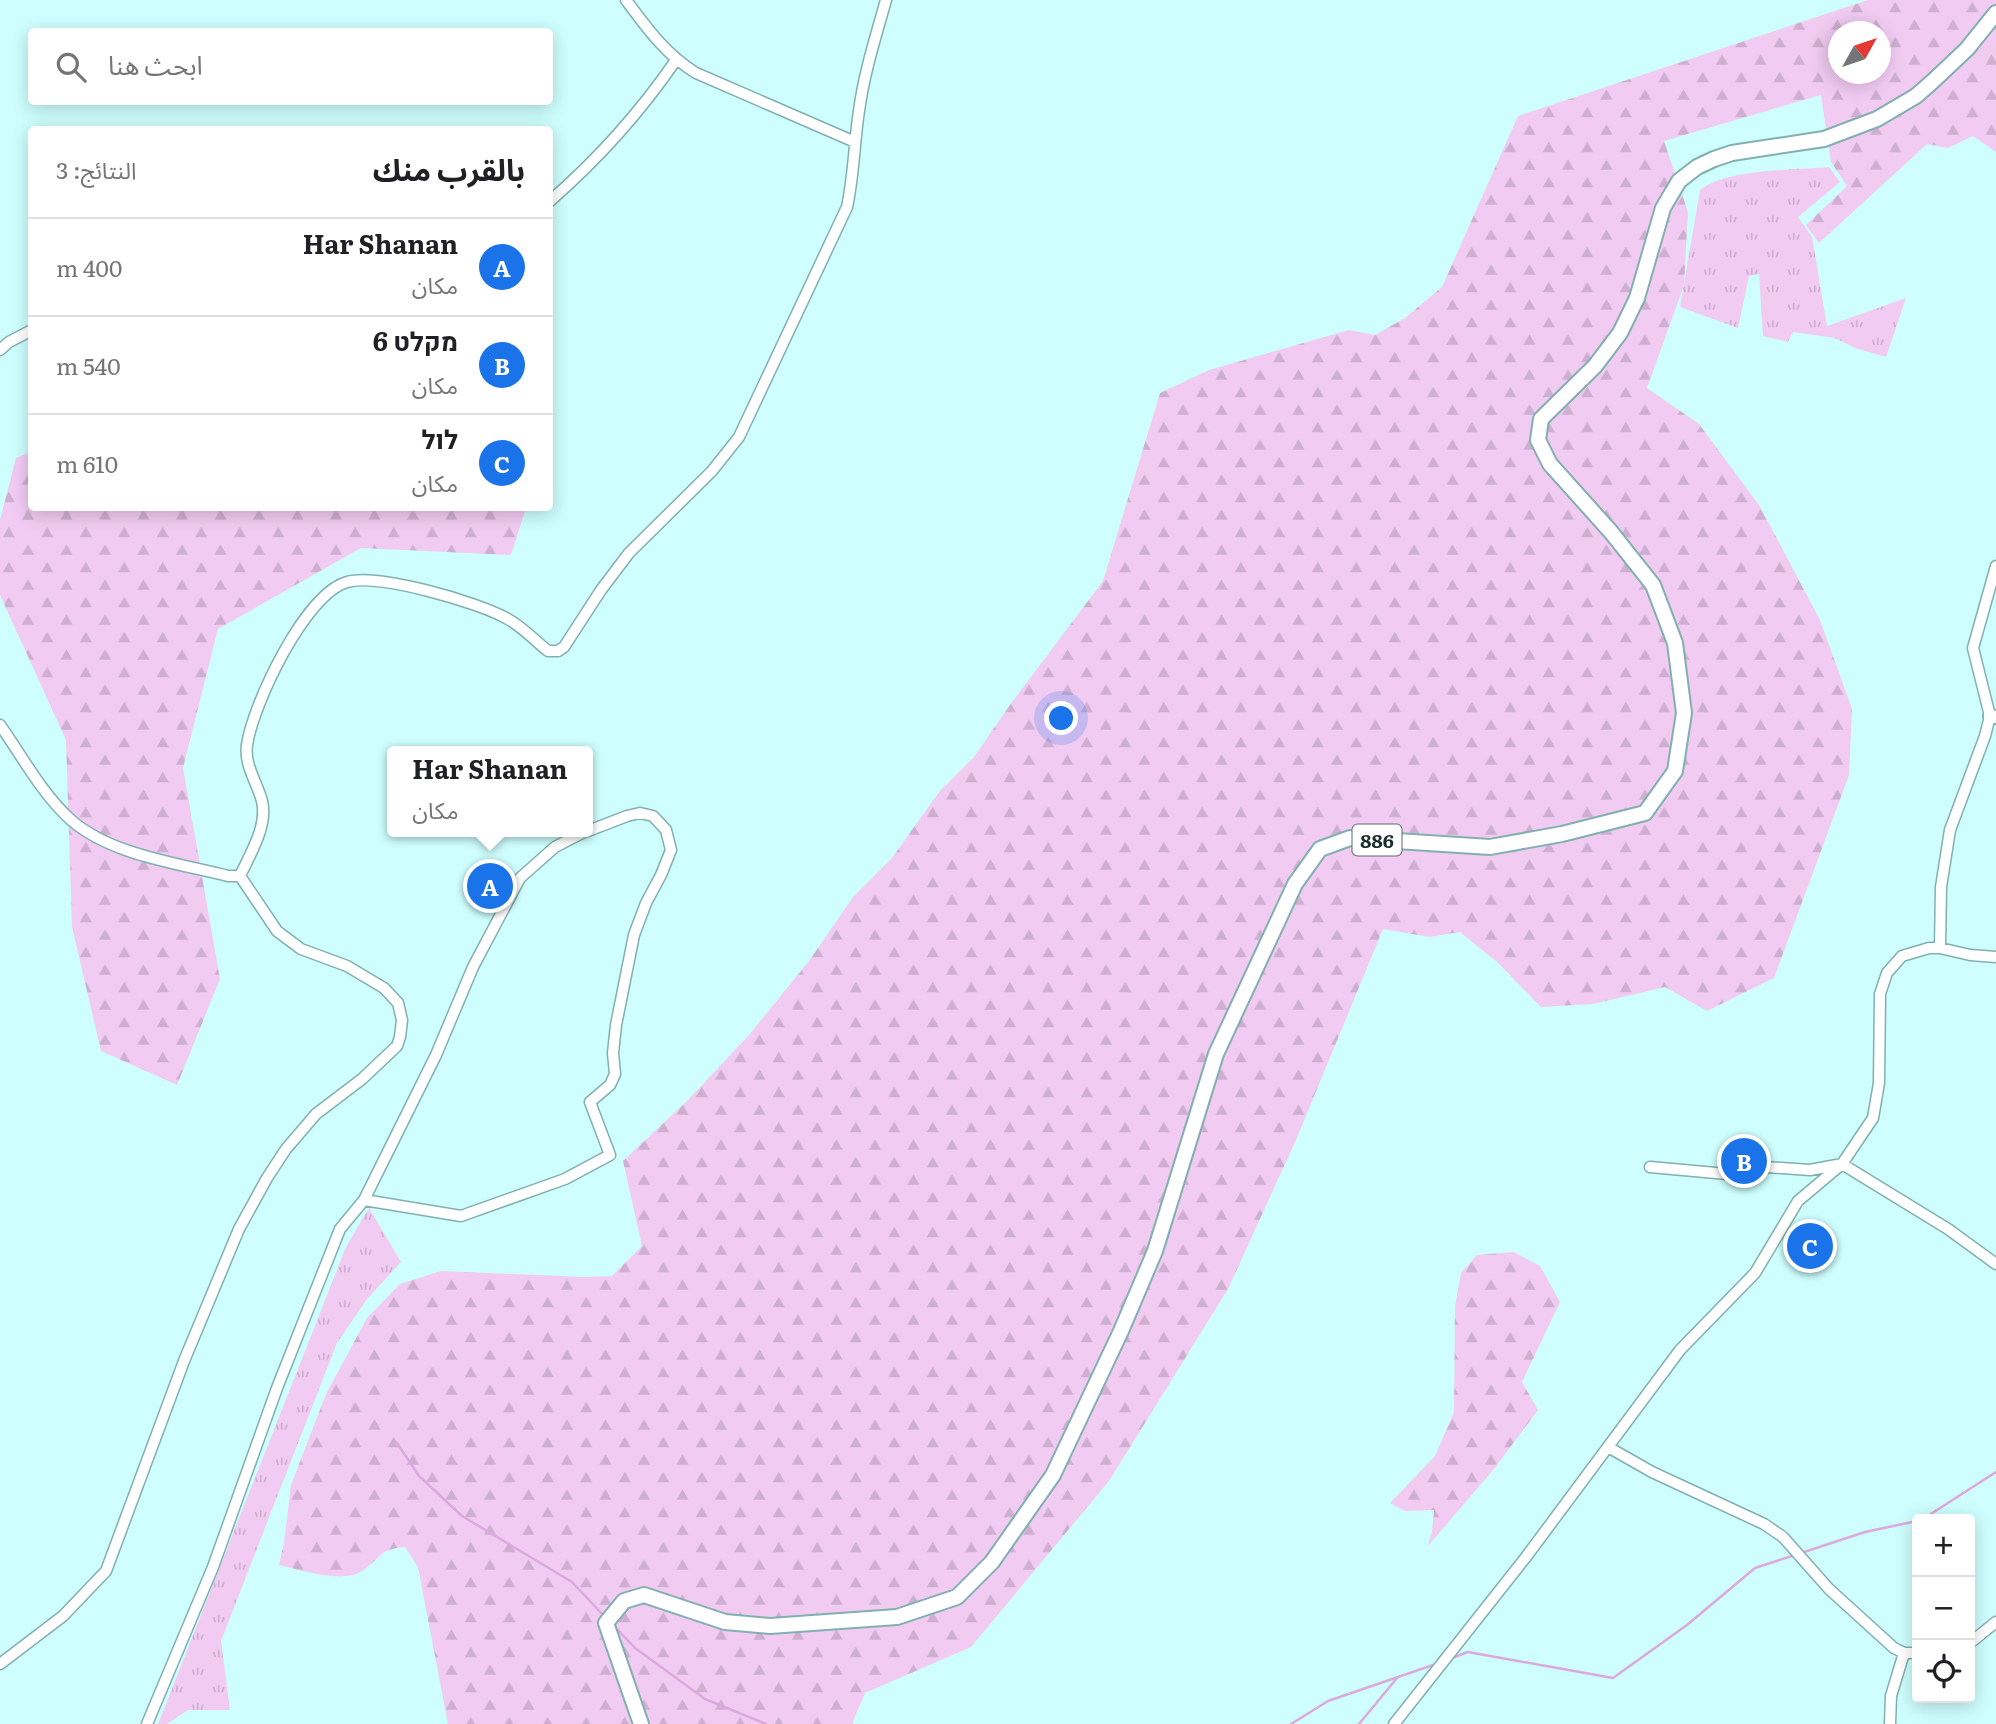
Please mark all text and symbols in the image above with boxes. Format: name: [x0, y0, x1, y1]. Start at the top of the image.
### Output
north arrow: [1828, 21, 1891, 84]
search box: [28, 28, 553, 105]
text: ابحث هنا: [108, 44, 203, 83]
icon: search: [52, 48, 90, 86]
text: بالقرب منك: [373, 146, 525, 190]
text: النتائج: 3: [56, 152, 136, 186]
text: Har Shanan: [303, 223, 458, 262]
text: 400 m: [56, 250, 122, 284]
text: A: [493, 250, 511, 284]
text: مكان: [412, 267, 458, 301]
text: מקלט 6: [373, 320, 458, 359]
text: 540 m: [56, 348, 121, 382]
text: B: [494, 348, 510, 382]
text: مكان: [412, 367, 458, 401]
text: לול: [422, 418, 458, 457]
text: 610 m: [56, 446, 118, 480]
text: C: [494, 446, 510, 480]
text: مكان: [412, 465, 458, 499]
your location: [1044, 701, 1078, 735]
popup: [387, 746, 593, 837]
text: Har Shanan: [412, 748, 568, 787]
text: مكان: [412, 792, 459, 826]
road number: 886: [1352, 824, 1402, 856]
pin: A: [467, 860, 513, 912]
pin: B: [1721, 1135, 1767, 1187]
pin: C: [1787, 1220, 1833, 1272]
map controls: [1912, 1514, 1975, 1703]
button: +: [1912, 1514, 1975, 1577]
button: −: [1912, 1577, 1975, 1640]
button: locate: [1912, 1640, 1975, 1703]

